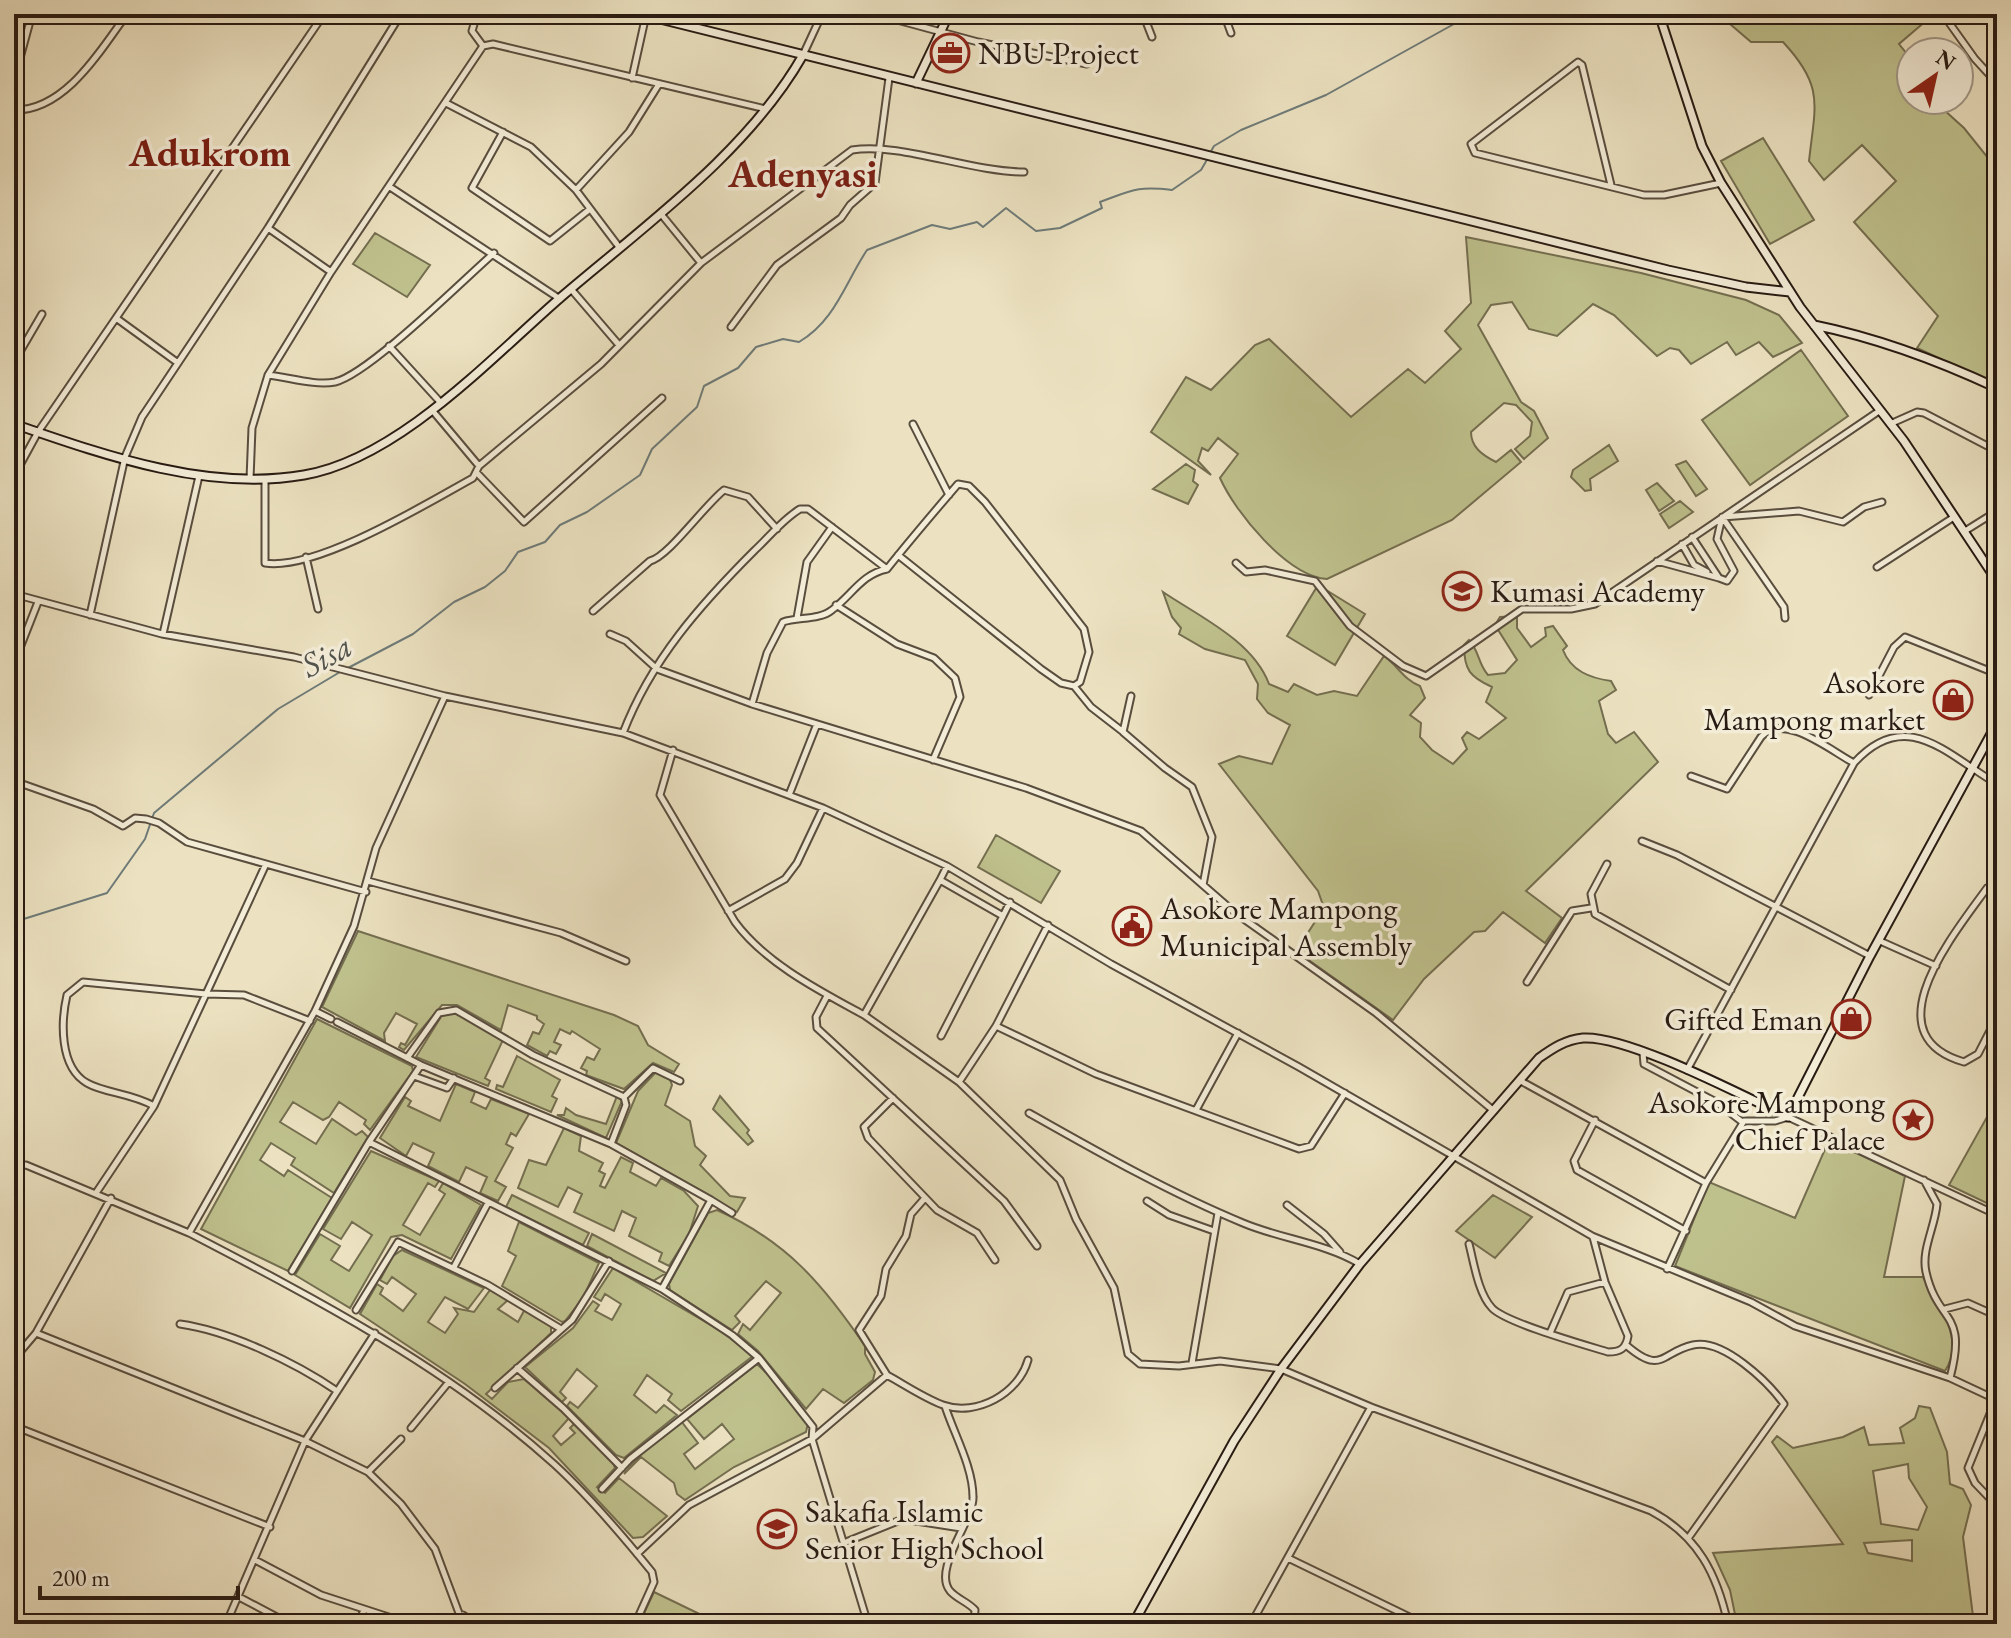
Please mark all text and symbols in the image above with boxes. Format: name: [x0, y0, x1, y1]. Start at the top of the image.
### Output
office icon: NBU Project: [929, 32, 971, 74]
place label: NBU Project: [978, 32, 1139, 74]
north arrow: [1895, 36, 1975, 116]
text: N: [1930, 43, 1962, 77]
district label: Adukrom: [128, 126, 291, 178]
district label: Adenyasi: [727, 147, 878, 199]
school or university icon: Kumasi Academy: [1441, 570, 1483, 612]
place label: Kumasi Academy: [1490, 570, 1706, 612]
water label: Sisa: [292, 623, 359, 687]
place label: Asokore Mampong market: [1704, 661, 1925, 740]
shop icon: Asokore Mampong market: [1932, 679, 1974, 721]
place label: Asokore Mampong Municipal Assembly: [1159, 887, 1413, 966]
public building icon: Asokore Mampong Municipal Assembly: [1111, 905, 1153, 947]
place label: Gifted Eman: [1664, 998, 1823, 1040]
shop icon: Gifted Eman: [1830, 998, 1872, 1040]
place label: Asokore Mampong Chief Palace: [1647, 1081, 1886, 1160]
place icon: Asokore Mampong Chief Palace: [1892, 1099, 1934, 1141]
place label: Sakafia Islamic Senior High School: [805, 1490, 1044, 1569]
school or university icon: Sakafia Islamic Senior High School: [756, 1508, 798, 1550]
scale bar: [40, 1550, 238, 1600]
text: 200 m: [52, 1562, 110, 1593]

